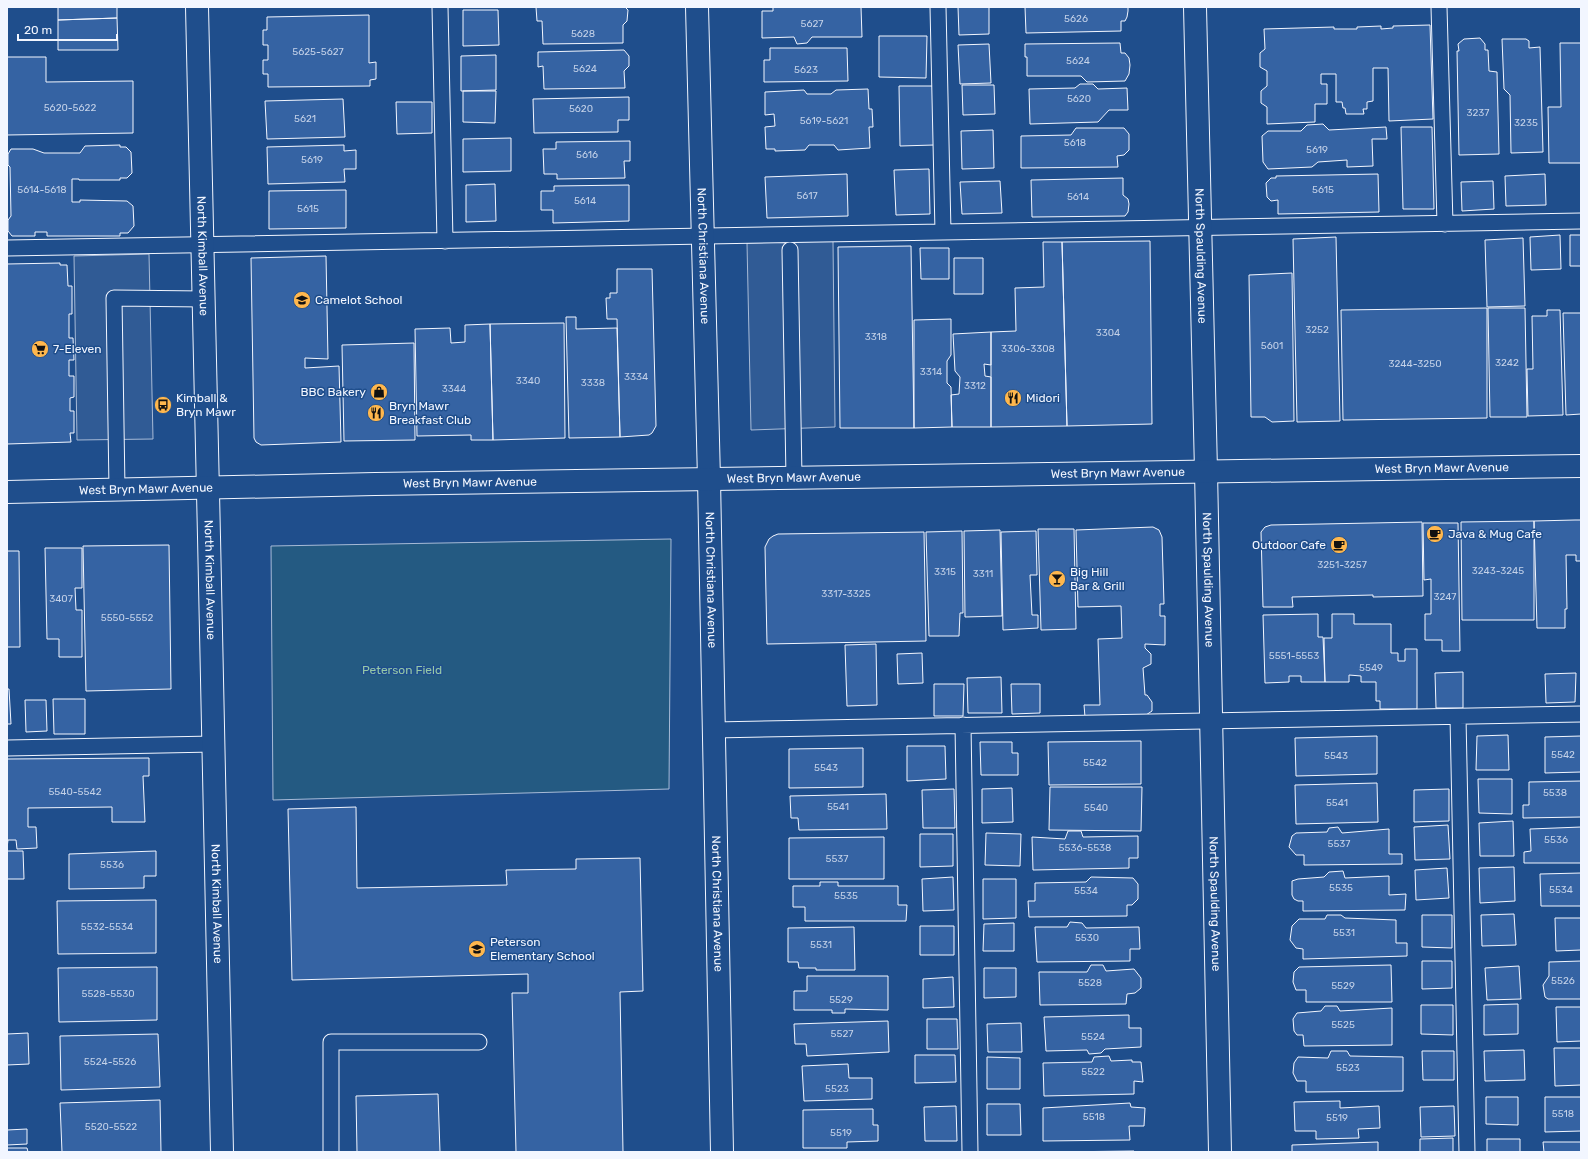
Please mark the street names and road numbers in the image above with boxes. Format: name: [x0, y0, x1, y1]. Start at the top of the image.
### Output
street label: North Christiana Avenue: [695, 187, 712, 325]
street label: North Spaulding Avenue: [1192, 188, 1210, 324]
street label: North Kimball Avenue: [194, 196, 211, 316]
street label: West Bryn Mawr Avenue: [1375, 460, 1509, 476]
street label: West Bryn Mawr Avenue: [1051, 465, 1185, 481]
street label: West Bryn Mawr Avenue: [727, 470, 861, 486]
street label: West Bryn Mawr Avenue: [403, 475, 537, 491]
street label: West Bryn Mawr Avenue: [79, 481, 213, 497]
street label: North Christiana Avenue: [703, 511, 719, 648]
street label: North Spaulding Avenue: [1200, 512, 1217, 648]
street label: North Kimball Avenue: [202, 520, 218, 640]
street label: North Christiana Avenue: [709, 835, 726, 972]
street label: North Spaulding Avenue: [1207, 836, 1223, 972]
street label: North Kimball Avenue: [208, 844, 225, 964]

